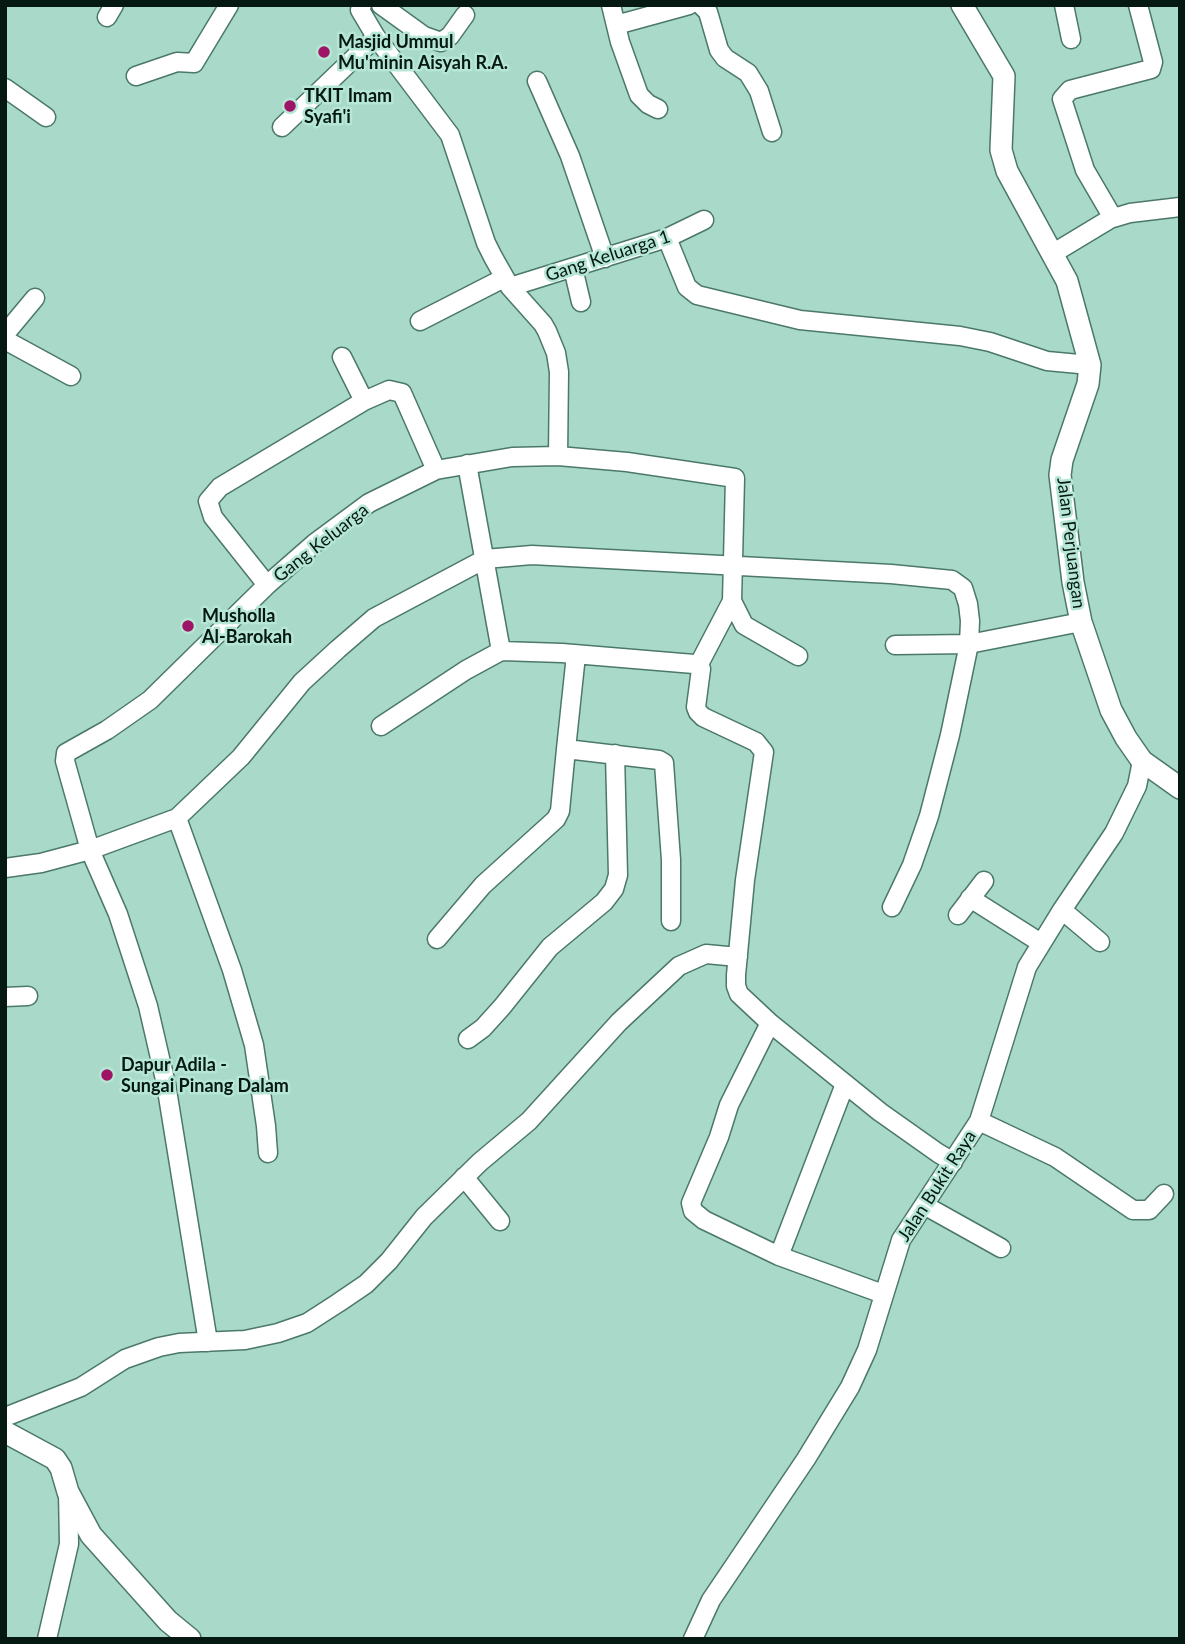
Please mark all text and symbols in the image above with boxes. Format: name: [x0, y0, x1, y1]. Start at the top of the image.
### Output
place label: Masjid Ummul Mu'minin Aisyah R.A.: [338, 31, 508, 74]
marker: Masjid Ummul Mu'minin Aisyah R.A.: [316, 44, 332, 60]
place label: TKIT Imam Syafi'i: [304, 85, 392, 128]
marker: TKIT Imam Syafi'i: [282, 98, 298, 114]
street label: Gang Keluarga 1: [543, 226, 673, 286]
street label: Jalan Perjuangan: [1052, 476, 1090, 610]
street label: Gang Keluarga: [269, 499, 373, 587]
place label: Musholla Al-Barokah: [202, 605, 292, 648]
marker: Musholla Al-Barokah: [180, 618, 196, 634]
place label: Dapur Adila - Sungai Pinang Dalam: [121, 1054, 289, 1096]
marker: Dapur Adila - Sungai Pinang Dalam: [99, 1067, 115, 1083]
street label: Jalan Bukit Raya: [893, 1126, 981, 1246]

